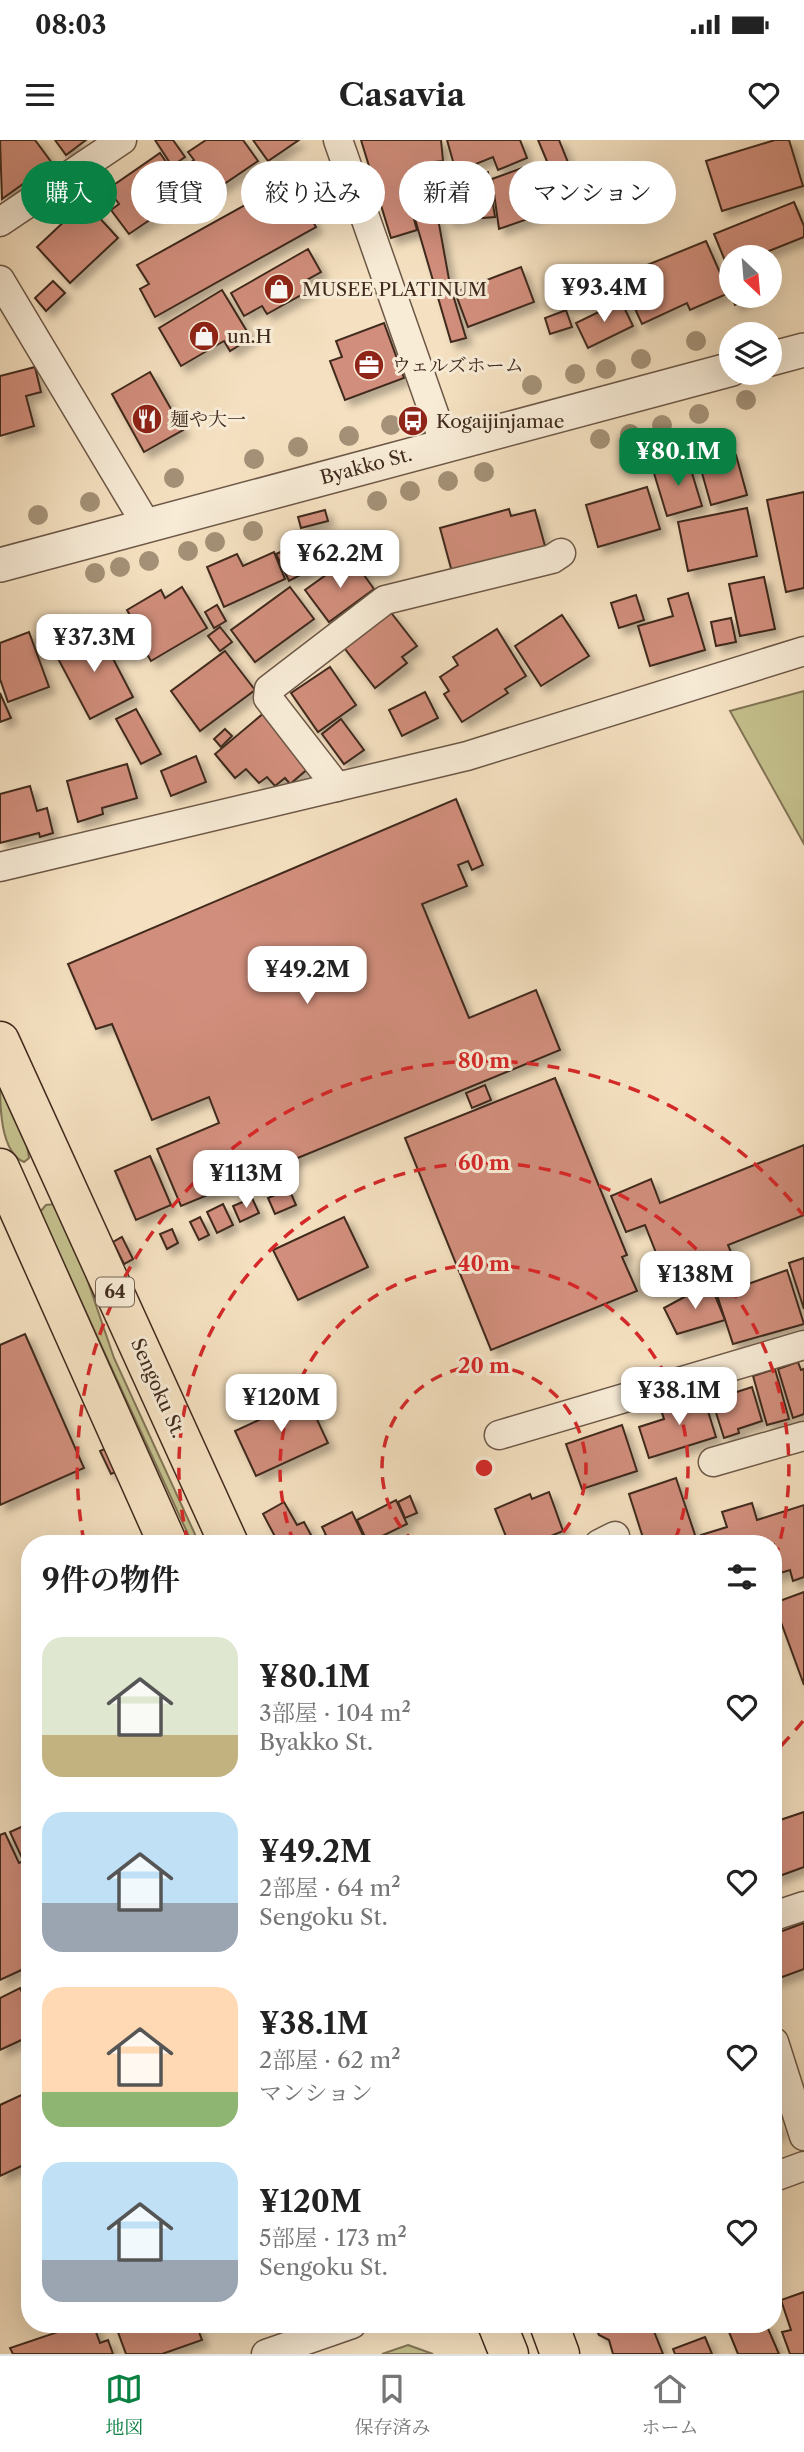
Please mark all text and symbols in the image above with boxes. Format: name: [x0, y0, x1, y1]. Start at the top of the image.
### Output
text: 08:03: [35, 9, 107, 41]
text: Casavia: [339, 75, 465, 114]
icon: menu: [21, 76, 59, 114]
icon: heart: [745, 76, 783, 114]
chip: 購入: [21, 161, 117, 224]
chip: 賃貸: [131, 161, 227, 224]
chip: 絞り込み: [241, 161, 385, 224]
chip: 新着: [399, 161, 495, 224]
chip: マンション: [509, 161, 676, 224]
north arrow: [719, 245, 782, 308]
map controls: [719, 245, 782, 385]
pin: ¥93.4M: [547, 264, 661, 324]
shop icon: MUSEE PLATINUM: [262, 272, 296, 306]
text: ¥93.4M: [561, 273, 647, 301]
place label: MUSEE PLATINUM: [302, 278, 487, 301]
shop icon: un.H: [187, 319, 221, 353]
button: layers: [719, 322, 782, 385]
place label: un.H: [227, 325, 272, 348]
office icon: ウェルズホーム: [352, 348, 386, 382]
place label: ウェルズホーム: [392, 354, 524, 377]
restaurant icon: 麺や大一: [130, 402, 164, 436]
bus stop icon: Kogaijinjamae: [396, 404, 430, 438]
place label: 麺や大一: [170, 408, 246, 431]
place label: Kogaijinjamae: [436, 410, 564, 433]
pin: ¥80.1M: [621, 428, 735, 488]
text: ¥80.1M: [635, 437, 721, 465]
street label: Byakko St.: [318, 443, 414, 489]
pin: ¥62.2M: [283, 531, 397, 590]
text: ¥62.2M: [296, 539, 384, 567]
pin: ¥37.3M: [37, 615, 151, 674]
text: ¥37.3M: [52, 623, 136, 651]
pin: ¥49.2M: [250, 946, 364, 1006]
text: ¥49.2M: [264, 955, 350, 983]
text: 80 m: [458, 1048, 510, 1073]
pin: ¥113M: [197, 1150, 295, 1210]
text: 60 m: [458, 1150, 510, 1175]
text: ¥113M: [209, 1159, 283, 1187]
text: 40 m: [458, 1251, 510, 1276]
pin: ¥138M: [646, 1252, 744, 1311]
text: ¥138M: [656, 1260, 734, 1288]
road number: 64: [96, 1278, 134, 1307]
street label: Sengoku St.: [126, 1335, 190, 1441]
text: 20 m: [458, 1353, 510, 1378]
pin: ¥38.1M: [622, 1368, 736, 1427]
pin: ¥120M: [232, 1374, 330, 1434]
text: ¥38.1M: [637, 1376, 721, 1404]
text: ¥120M: [242, 1383, 320, 1411]
centre of rings: [472, 1456, 496, 1480]
icon: filters: [723, 1558, 761, 1596]
text: 9件の物件: [42, 1561, 180, 1598]
text: ¥80.1M: [259, 1658, 370, 1695]
icon: home: [98, 1665, 182, 1749]
icon: heart: [723, 1688, 761, 1726]
text: 3部屋 · 104 m²: [259, 1699, 411, 1727]
text: Byakko St.: [259, 1728, 373, 1756]
text: ¥49.2M: [259, 1833, 372, 1870]
icon: home: [98, 1840, 182, 1924]
icon: heart: [723, 1863, 761, 1901]
text: 2部屋 · 64 m²: [259, 1874, 401, 1902]
text: Sengoku St.: [259, 1903, 388, 1931]
text: ¥38.1M: [259, 2005, 369, 2042]
icon: home: [98, 2015, 182, 2099]
icon: heart: [723, 2038, 761, 2076]
text: 2部屋 · 62 m²: [259, 2046, 401, 2074]
text: マンション: [259, 2079, 373, 2107]
text: ¥120M: [259, 2183, 362, 2220]
icon: home: [98, 2190, 182, 2274]
icon: heart: [723, 2213, 761, 2251]
text: 5部屋 · 173 m²: [259, 2224, 407, 2252]
text: Sengoku St.: [259, 2253, 388, 2281]
tab: 地図: [105, 2370, 144, 2439]
tab: 保存済み: [354, 2370, 431, 2439]
tab: ホーム: [641, 2370, 699, 2439]

